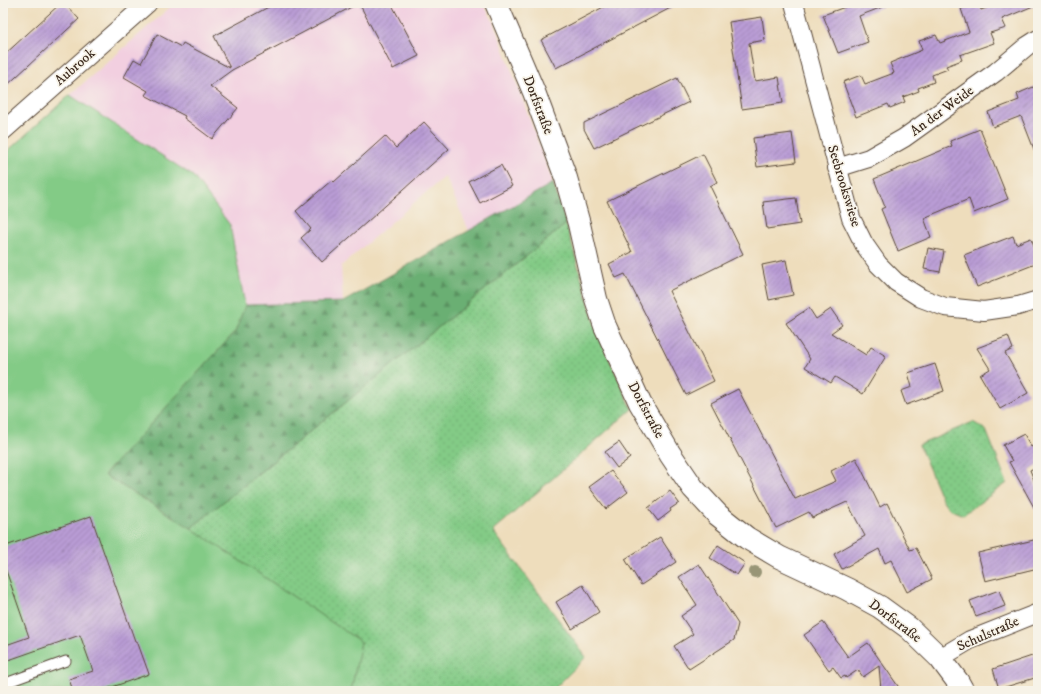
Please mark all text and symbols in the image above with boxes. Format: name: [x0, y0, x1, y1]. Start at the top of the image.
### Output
street label: Aubrook: [51, 44, 99, 90]
street label: Dorfstraße: [519, 73, 557, 137]
street label: An der Weide: [907, 82, 978, 140]
street label: Seebrookswiese: [823, 143, 865, 229]
street label: Dorfstraße: [624, 379, 668, 442]
street label: Dorfstraße: [865, 595, 925, 647]
street label: Schulstraße: [954, 612, 1022, 656]

